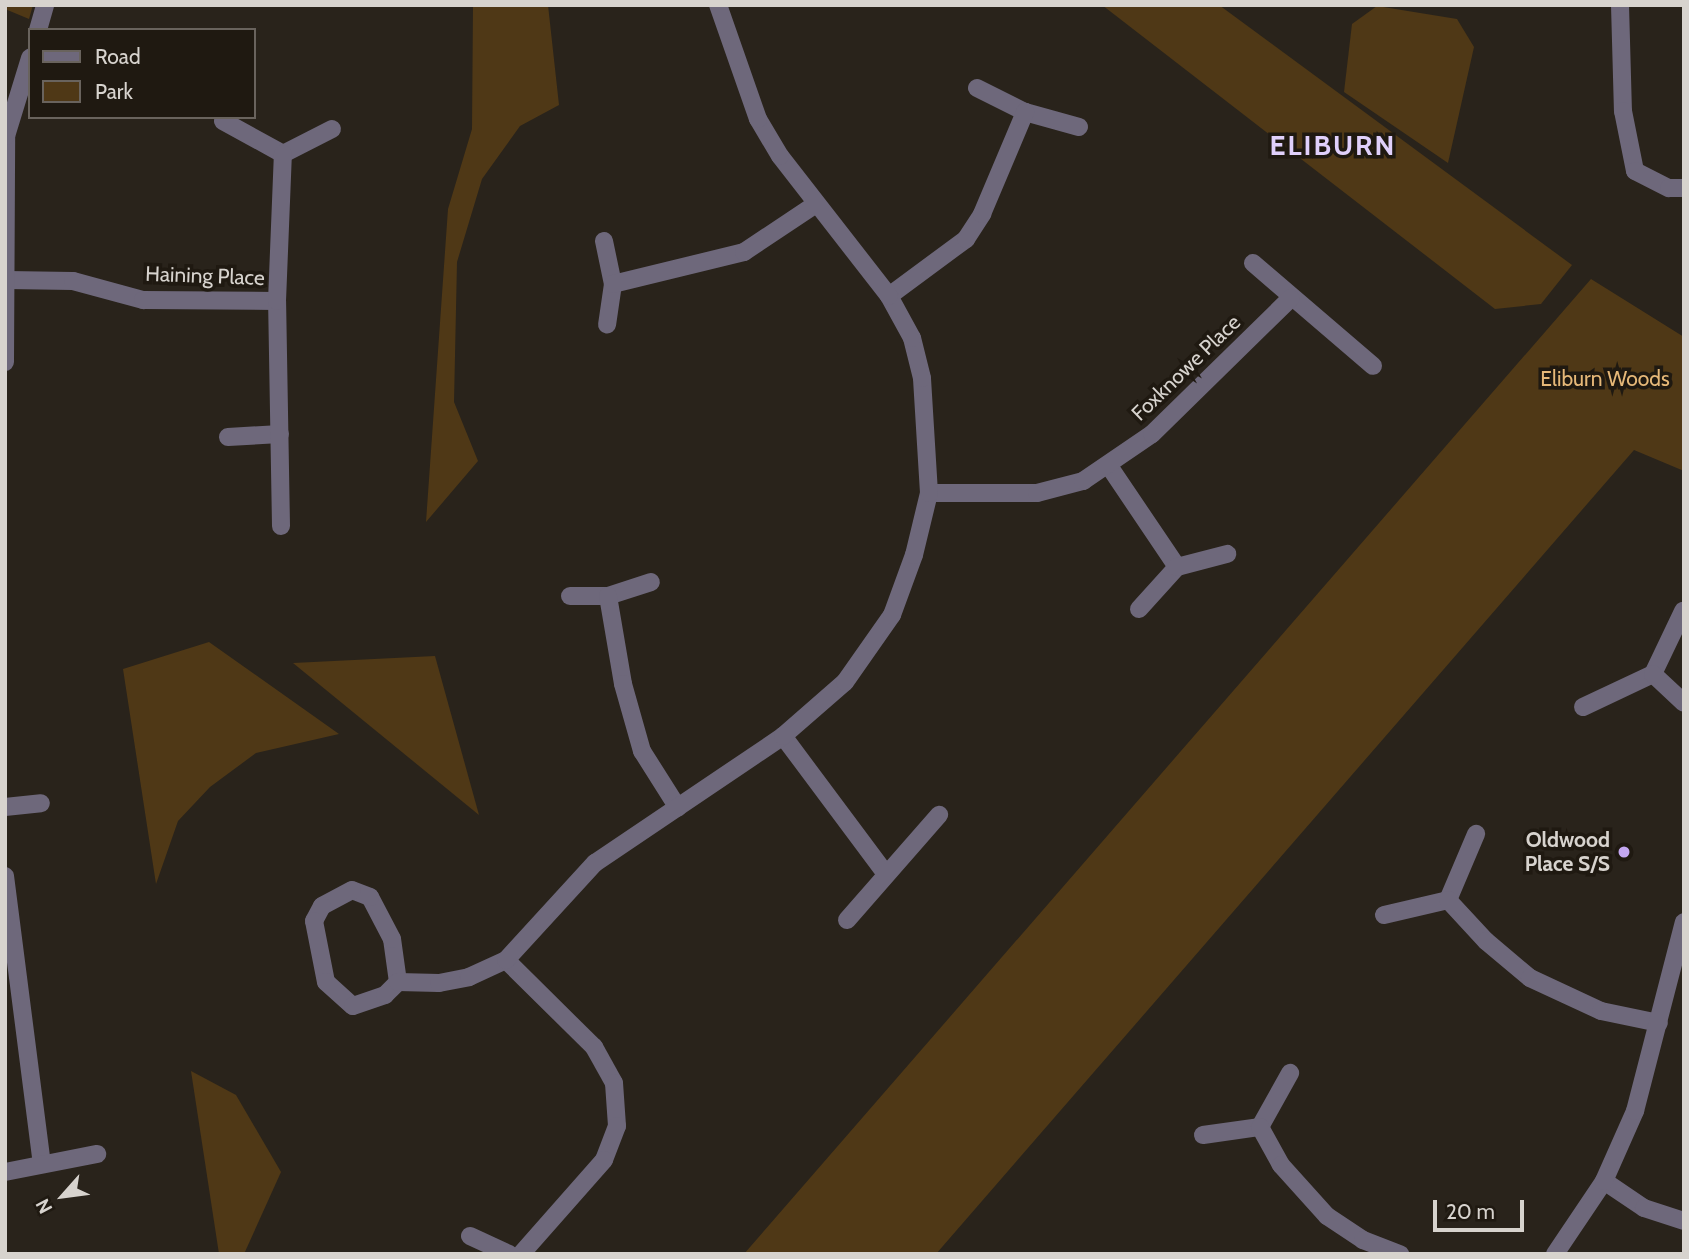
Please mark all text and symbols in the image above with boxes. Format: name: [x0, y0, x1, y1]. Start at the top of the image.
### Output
legend: [28, 28, 256, 119]
text: Road: [95, 44, 141, 69]
text: Park: [95, 79, 133, 104]
district label: ELIBURN: [1270, 128, 1396, 162]
street label: Haining Place: [145, 261, 265, 291]
street label: Foxknowe Place: [1126, 310, 1246, 426]
park label: Eliburn Woods: [1540, 366, 1670, 392]
place label: Oldwood Place S/S: [1525, 827, 1610, 877]
marker: Oldwood Place S/S: [1616, 844, 1632, 860]
north arrow: [28, 1161, 98, 1231]
scale bar: [1437, 1186, 1528, 1230]
text: N: [31, 1195, 57, 1217]
text: 20 m: [1446, 1199, 1495, 1224]

